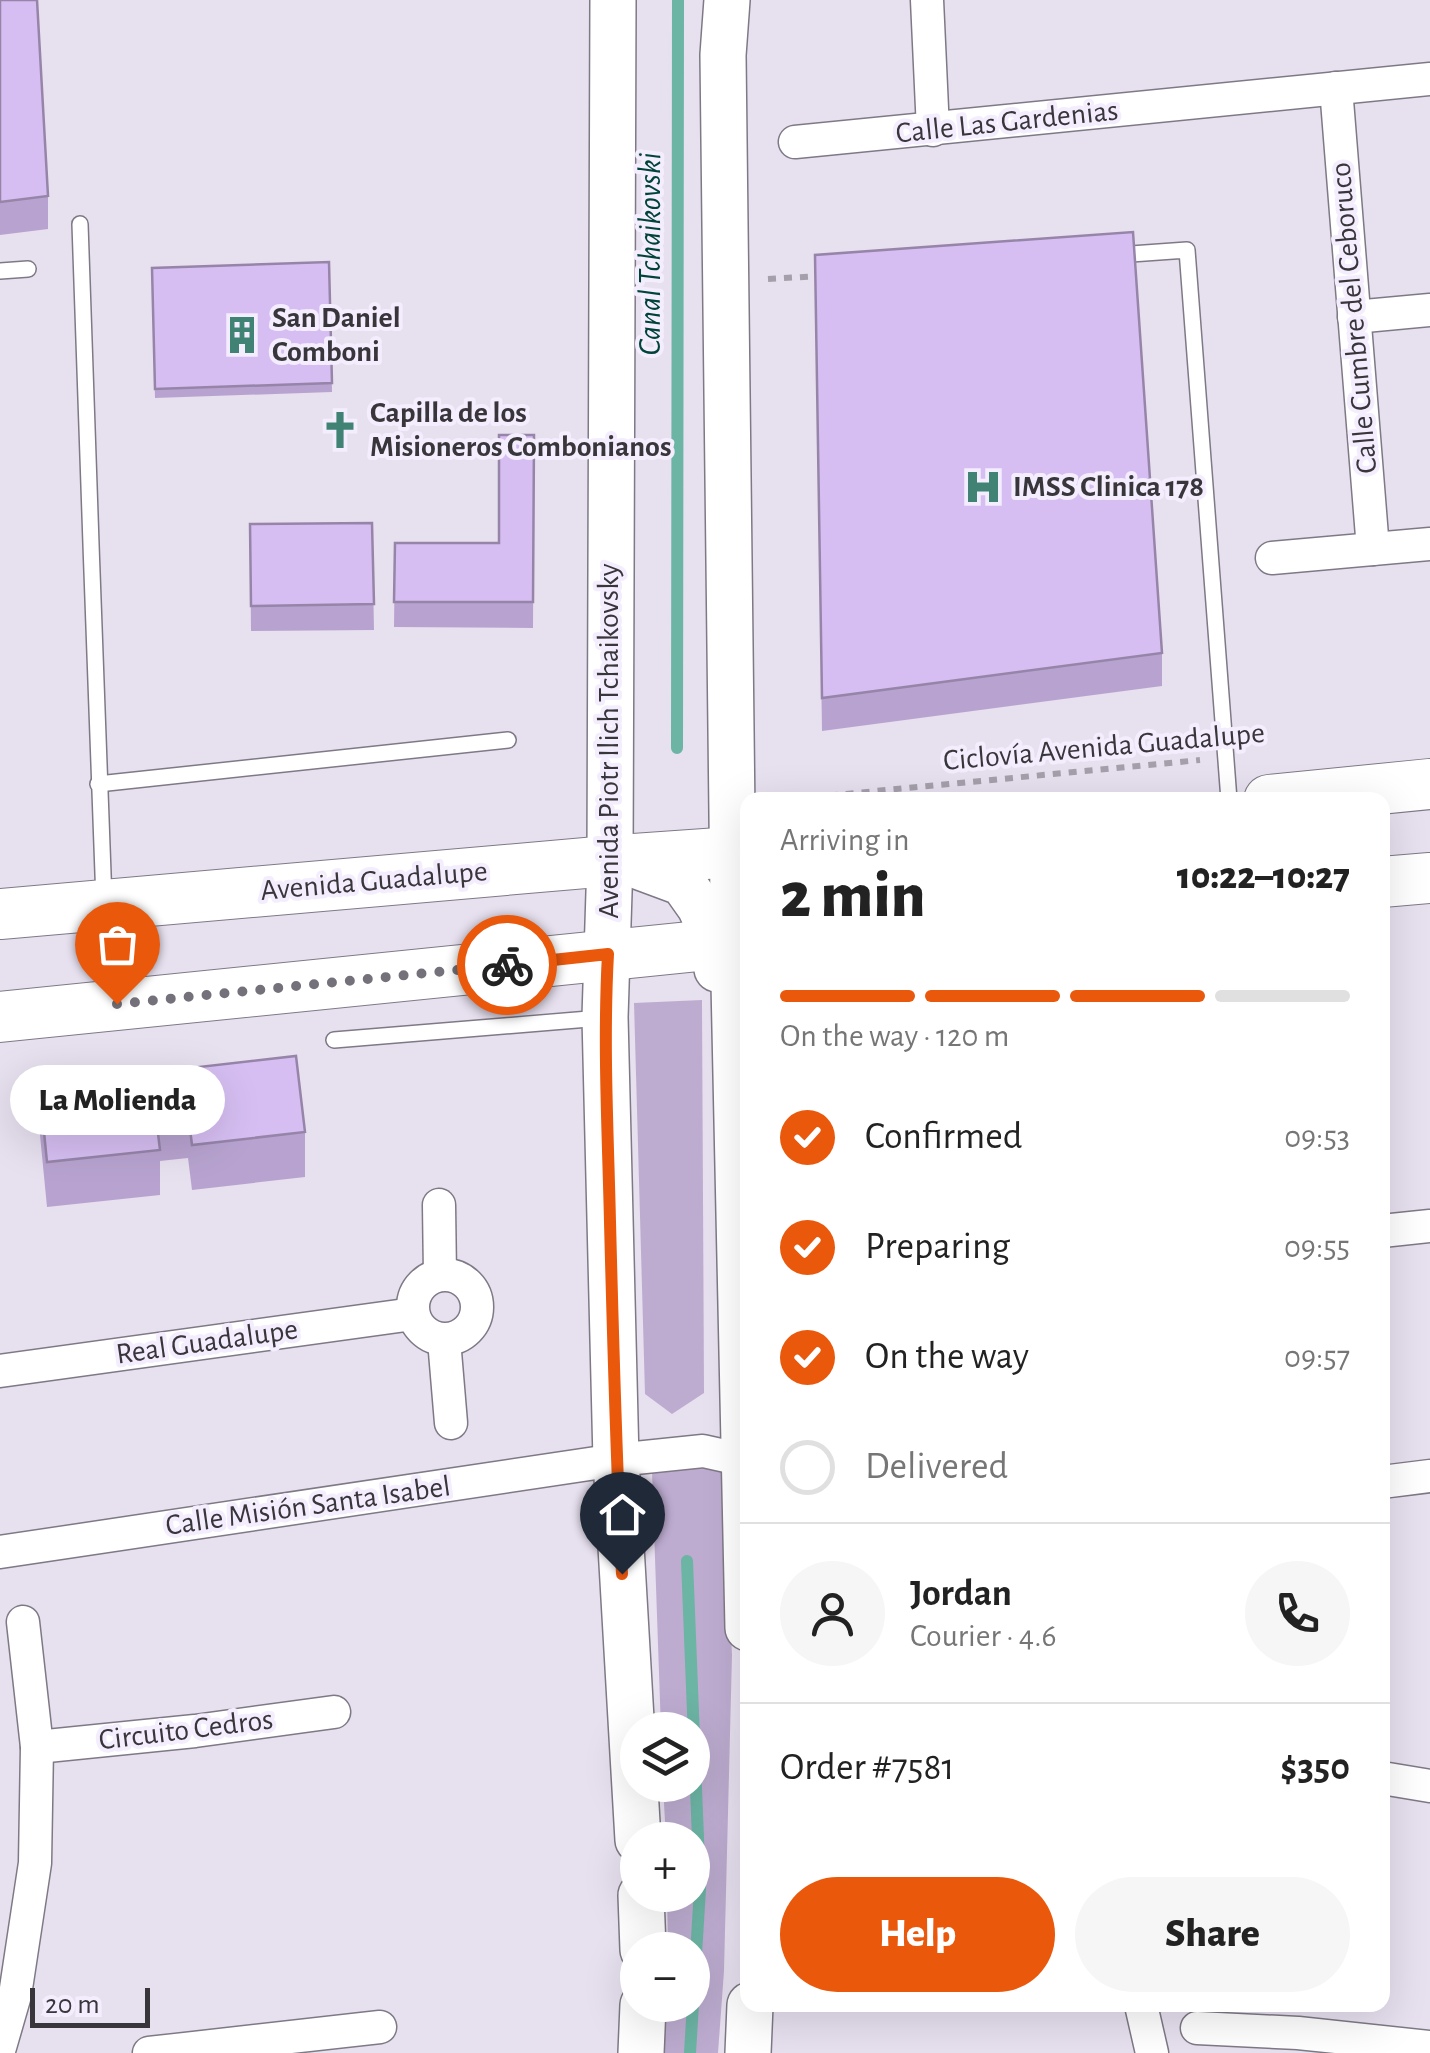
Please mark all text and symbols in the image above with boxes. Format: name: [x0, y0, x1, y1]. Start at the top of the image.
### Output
street label: Calle Las Gardenias: [894, 95, 1120, 149]
water label: Canal Tchaikovski: [634, 153, 666, 355]
street label: Calle Cumbre del Ceboruco: [1325, 161, 1383, 475]
place label: San Daniel Comboni: [272, 303, 401, 367]
building icon: San Daniel Comboni: [221, 314, 263, 356]
place label: Capilla de los Misioneros Combonianos: [370, 398, 671, 462]
church icon: Capilla de los Misioneros Combonianos: [319, 409, 361, 451]
hospital icon: IMSS Clinica 178: [962, 466, 1004, 508]
place label: IMSS Clinica 178: [1013, 472, 1204, 502]
street label: Avenida Piotr Ilich Tchaikovsky: [594, 563, 624, 919]
street label: Ciclovía Avenida Guadalupe: [942, 718, 1266, 776]
text: Arriving in: [780, 824, 909, 856]
street label: Avenida Guadalupe: [259, 856, 489, 906]
text: 10:22–10:27: [1177, 858, 1350, 896]
text: 2 min: [780, 864, 926, 929]
pin: [75, 902, 160, 1005]
courier: [457, 915, 557, 1015]
icon: bag: [90, 917, 145, 972]
icon: bike: [480, 938, 535, 993]
text: On the way · 120 m: [780, 1020, 1009, 1052]
callout: La Molienda: [9, 1064, 224, 1134]
text: La Molienda: [39, 1084, 196, 1116]
icon: check: [780, 1110, 835, 1165]
text: Confirmed: [865, 1118, 1022, 1156]
text: 09:53: [1284, 1121, 1350, 1153]
icon: check: [780, 1220, 835, 1275]
text: Preparing: [865, 1228, 1010, 1266]
text: 09:55: [1284, 1231, 1350, 1263]
street label: Real Guadalupe: [114, 1314, 300, 1370]
icon: check: [780, 1330, 835, 1385]
text: On the way: [865, 1338, 1029, 1376]
text: 09:57: [1284, 1341, 1350, 1373]
text: Delivered: [865, 1448, 1008, 1486]
street label: Calle Misión Santa Isabel: [164, 1471, 452, 1541]
pin: [580, 1472, 665, 1575]
icon: home: [595, 1487, 650, 1542]
button: person: [780, 1561, 885, 1666]
button: phone: [1245, 1561, 1350, 1666]
text: Jordan: [910, 1575, 1012, 1613]
text: Courier · 4.6: [910, 1620, 1057, 1652]
street label: Circuito Cedros: [97, 1704, 275, 1756]
map controls: [620, 1712, 710, 2022]
button: layers: [620, 1712, 710, 1802]
text: Order #7581: [780, 1749, 955, 1787]
text: $350: [1280, 1749, 1350, 1787]
button: +: [620, 1822, 710, 1912]
button: Help: [780, 1877, 1055, 1992]
button: Share: [1075, 1877, 1350, 1992]
button: −: [620, 1932, 710, 2022]
scale bar: [30, 1983, 150, 2028]
text: 20 m: [45, 1991, 100, 2019]

